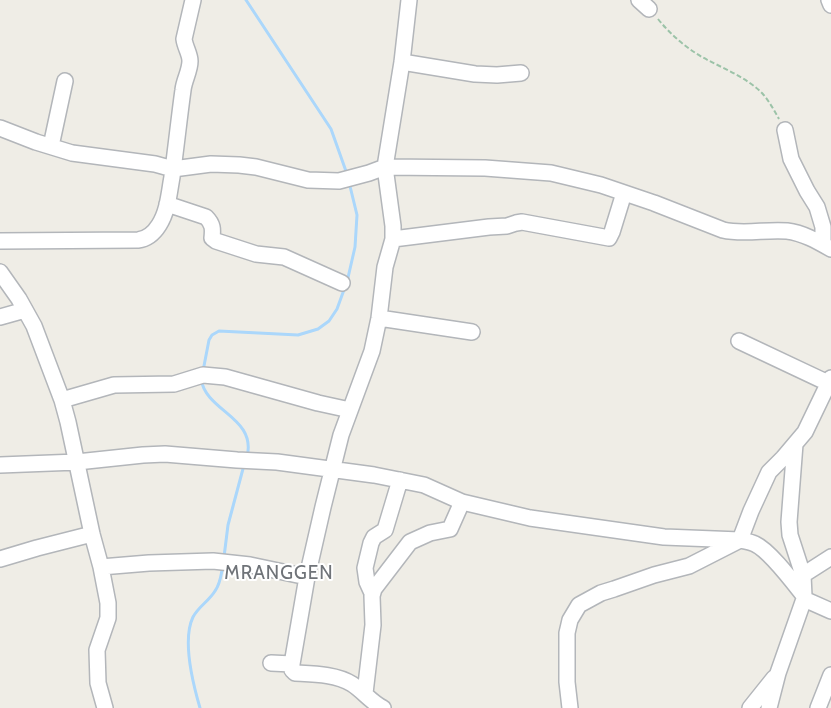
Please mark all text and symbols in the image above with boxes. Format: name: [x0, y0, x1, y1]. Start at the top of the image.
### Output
district label: MRANGGEN: [223, 562, 335, 584]

